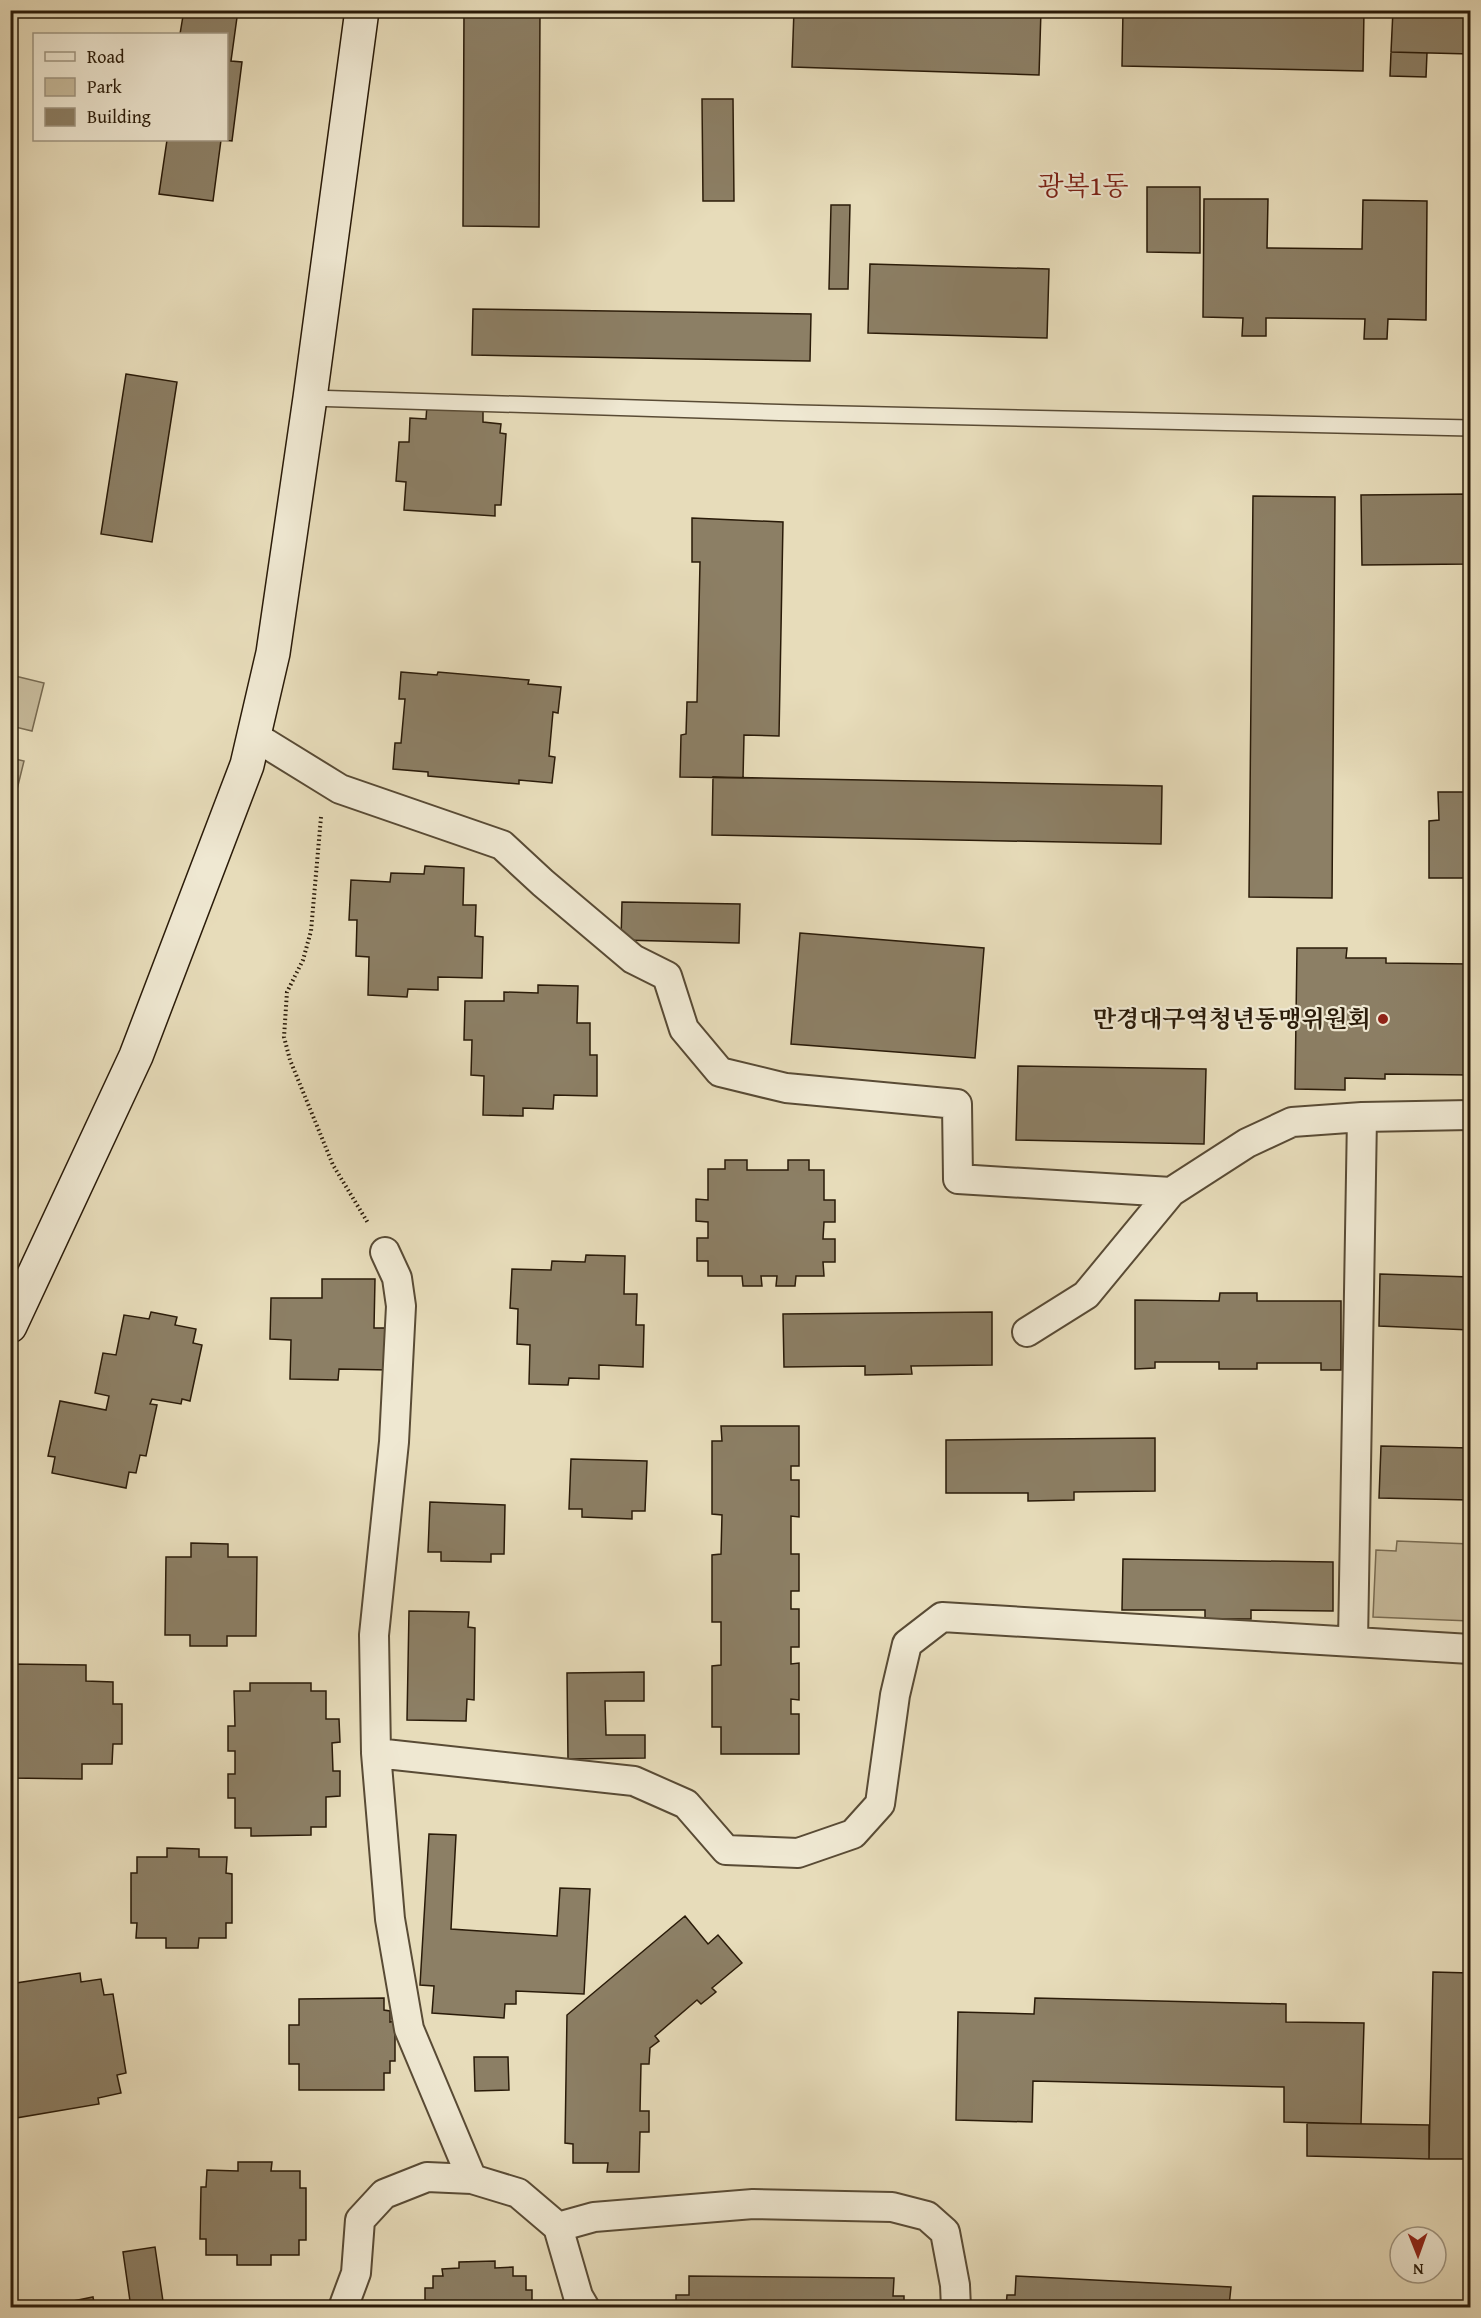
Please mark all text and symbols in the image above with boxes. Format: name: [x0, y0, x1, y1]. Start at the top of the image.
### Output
legend: [33, 33, 228, 141]
text: Road: [87, 43, 125, 70]
text: Park: [87, 73, 123, 100]
text: Building: [87, 103, 151, 130]
district label: 광복1동: [1037, 165, 1129, 205]
place label: 만경대구역청년동맹위원회: [1093, 1001, 1371, 1036]
marker: 만경대구역청년동맹위원회: [1376, 1012, 1390, 1026]
north arrow: [1388, 2225, 1448, 2285]
text: N: [1412, 2258, 1424, 2282]

